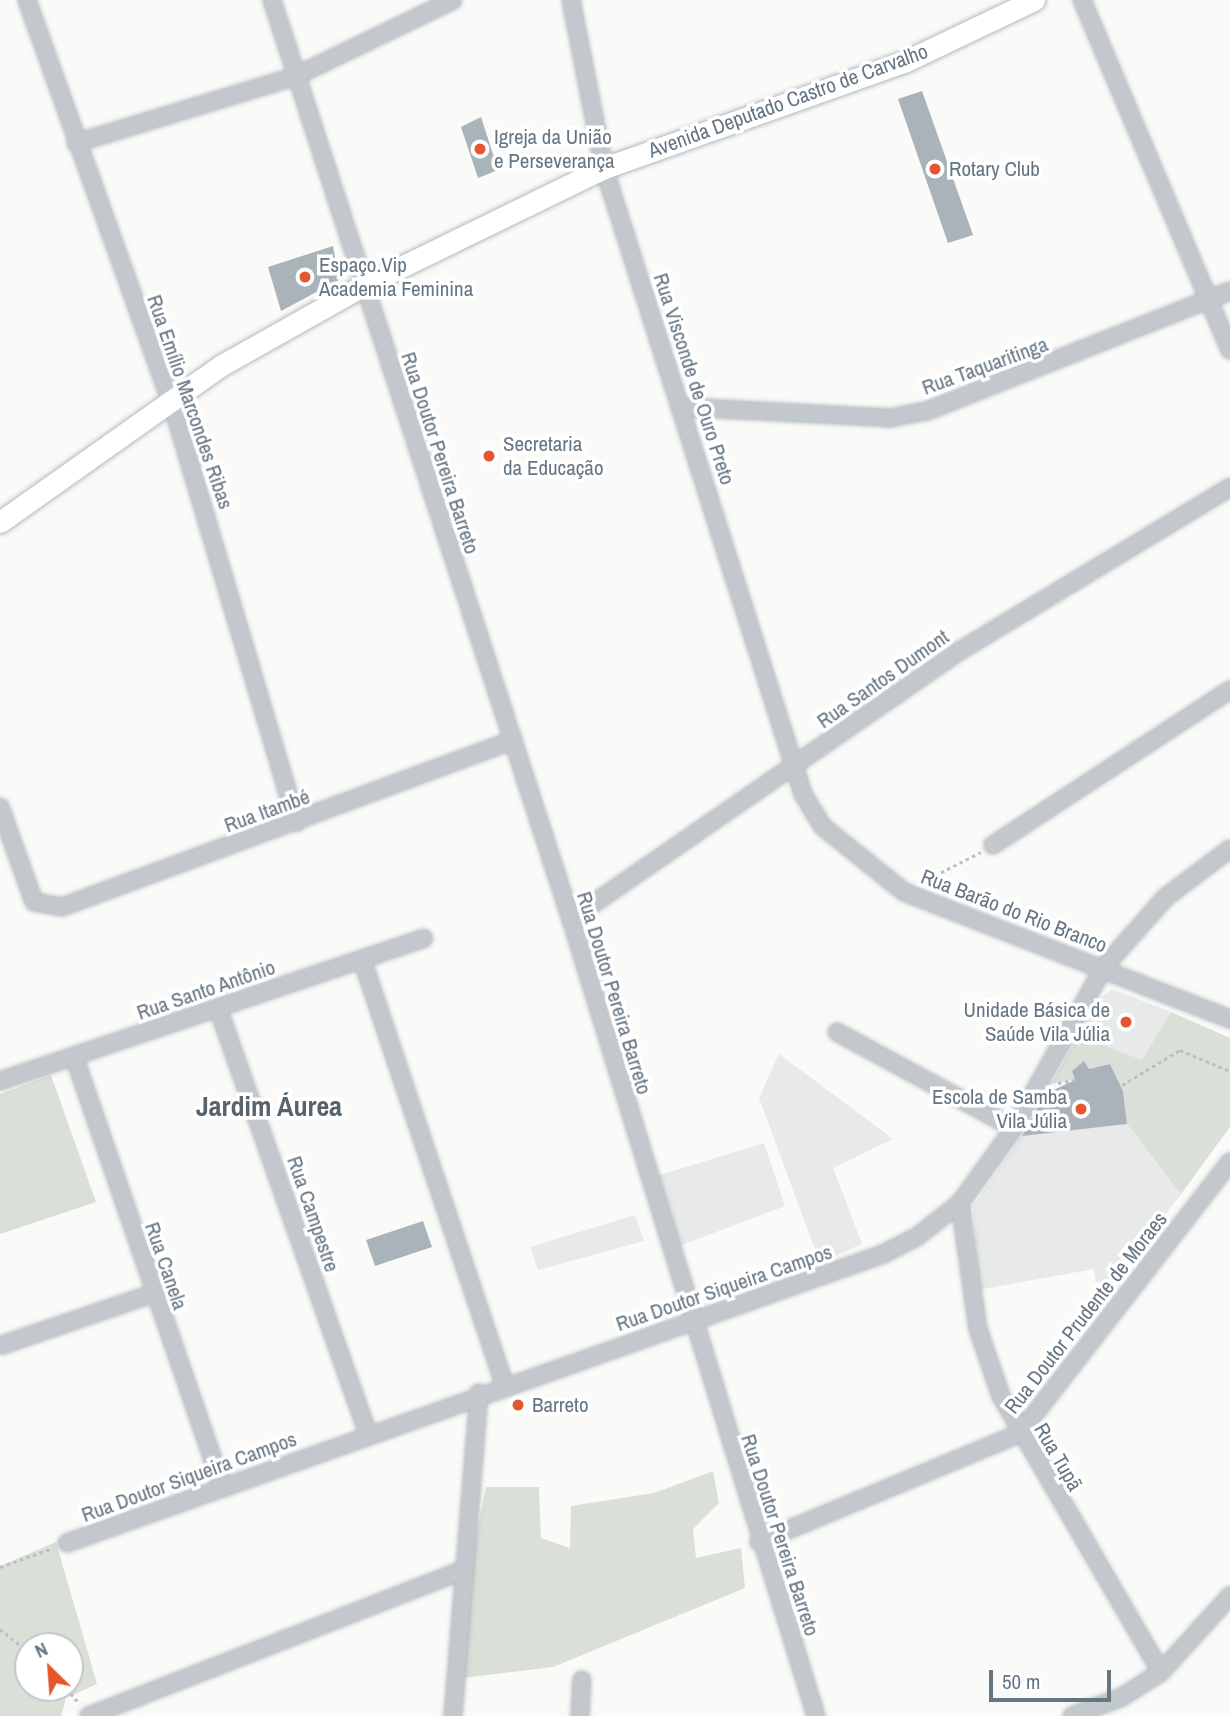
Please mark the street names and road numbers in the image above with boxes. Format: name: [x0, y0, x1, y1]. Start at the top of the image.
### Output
street label: Avenida Deputado Castro de Carvalho: [645, 39, 931, 163]
street label: Rua Visconde de Ouro Preto: [648, 270, 740, 488]
street label: Rua Emílio Marcondes Ribas: [141, 292, 239, 512]
street label: Rua Taquaritinga: [918, 332, 1052, 400]
street label: Rua Doutor Pereira Barreto: [395, 349, 485, 557]
street label: Rua Santos Dumont: [812, 624, 954, 734]
street label: Rua Itambé: [221, 784, 313, 838]
street label: Rua Barão do Rio Branco: [917, 864, 1111, 958]
street label: Rua Doutor Pereira Barreto: [571, 889, 657, 1097]
street label: Rua Santo Antônio: [133, 954, 279, 1026]
street label: Rua Campestre: [281, 1153, 345, 1275]
street label: Rua Doutor Prudente de Moraes: [999, 1207, 1173, 1419]
street label: Rua Canela: [139, 1219, 193, 1313]
street label: Rua Doutor Siqueira Campos: [613, 1239, 835, 1337]
street label: Rua Tupã: [1029, 1419, 1087, 1495]
street label: Rua Doutor Siqueira Campos: [78, 1426, 300, 1528]
street label: Rua Doutor Pereira Barreto: [735, 1431, 825, 1639]

